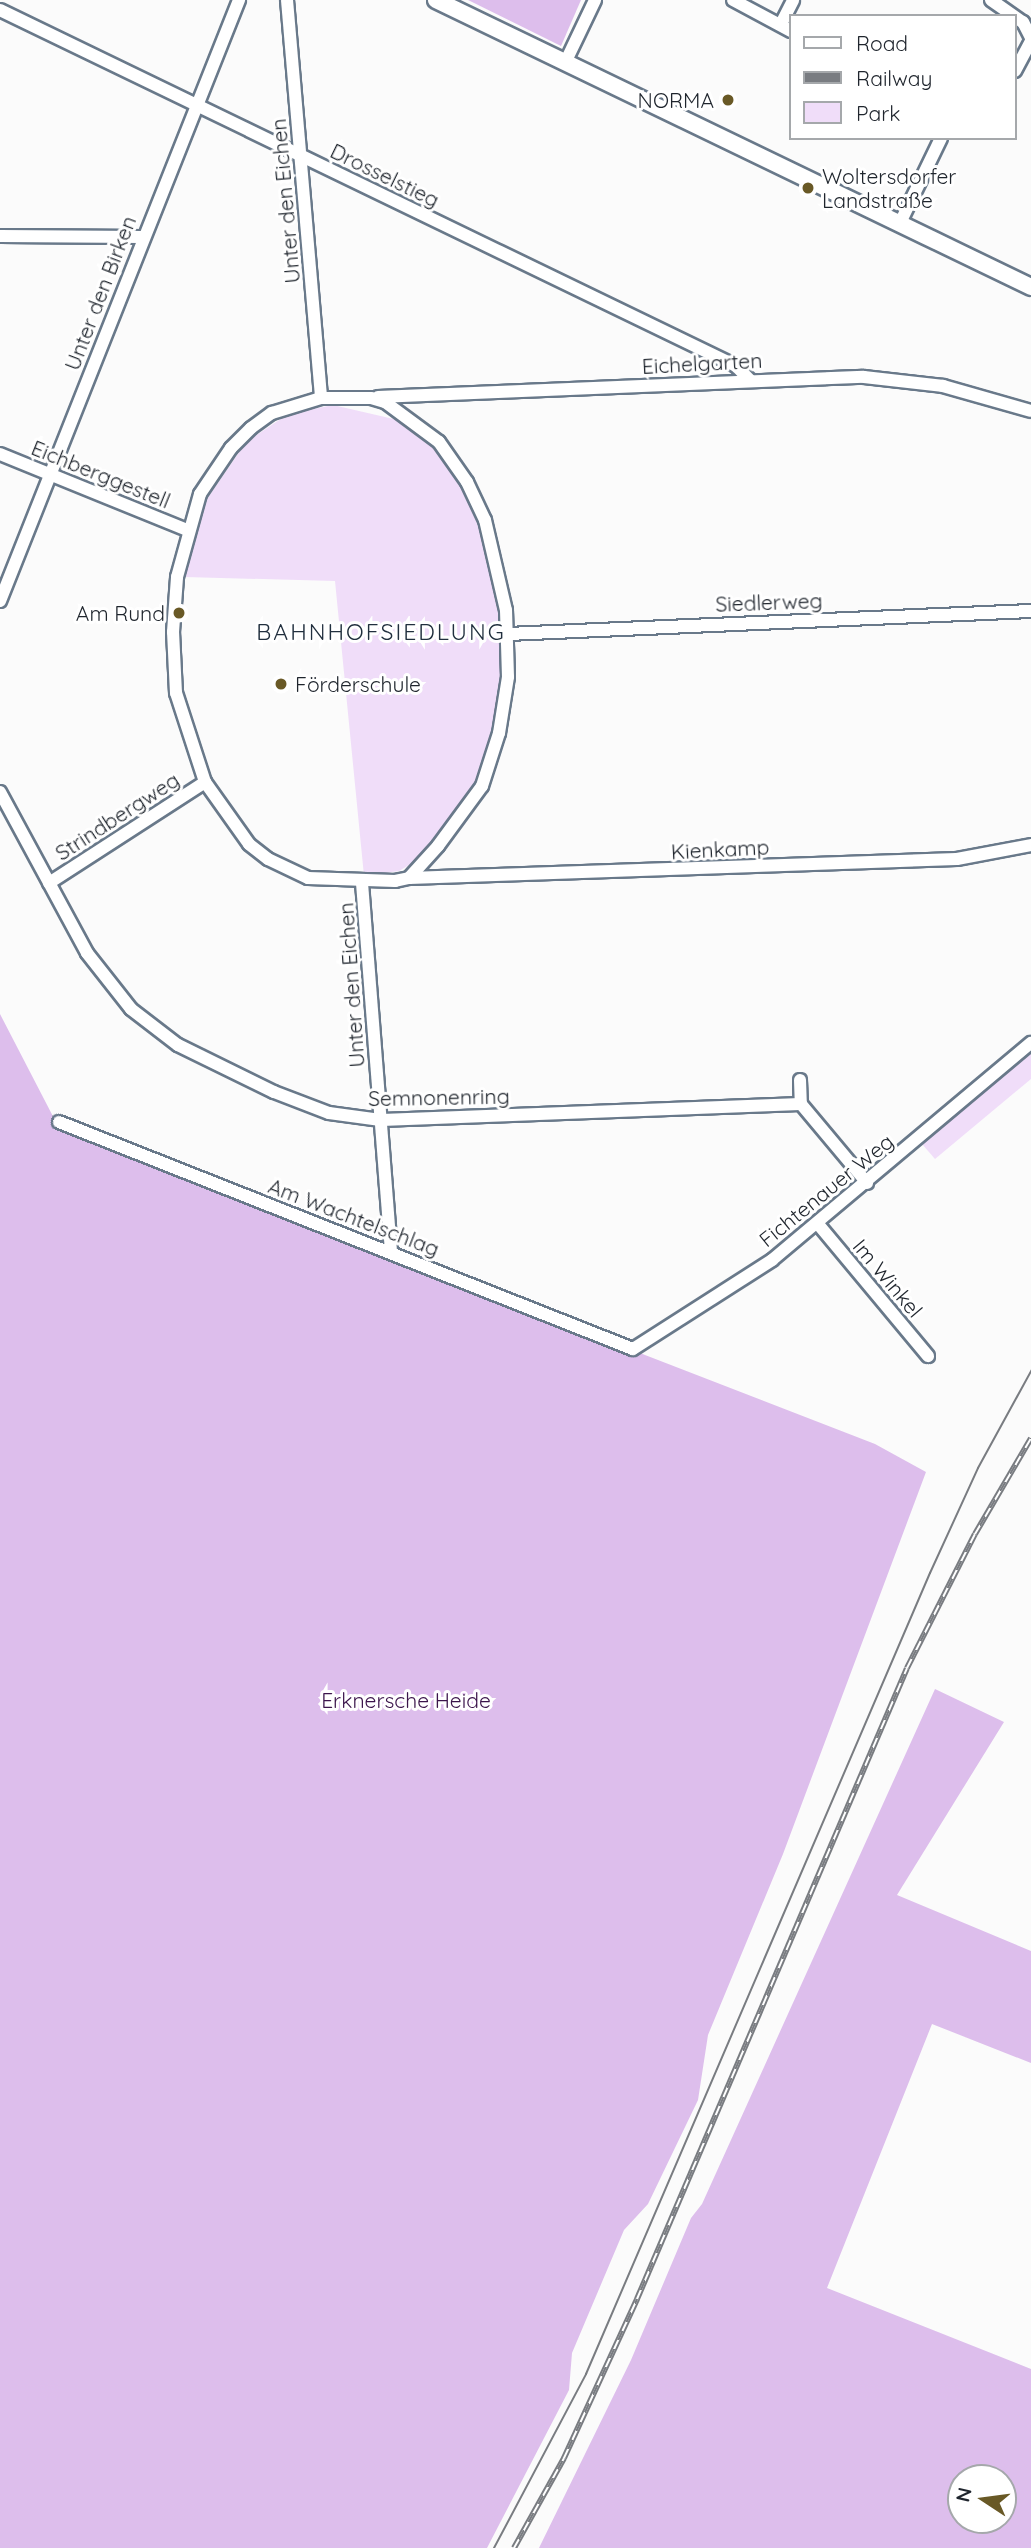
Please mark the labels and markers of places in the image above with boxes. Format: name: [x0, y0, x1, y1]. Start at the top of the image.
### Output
place label: NORMA: [638, 87, 714, 113]
marker: NORMA: [720, 92, 736, 108]
place label: Woltersdorfer Landstraße: [822, 163, 956, 213]
marker: Woltersdorfer Landstraße: [800, 180, 816, 196]
place label: Am Rund: [76, 600, 165, 626]
marker: Am Rund: [171, 605, 187, 621]
place label: Förderschule: [295, 671, 421, 697]
marker: Förderschule: [273, 676, 289, 692]

